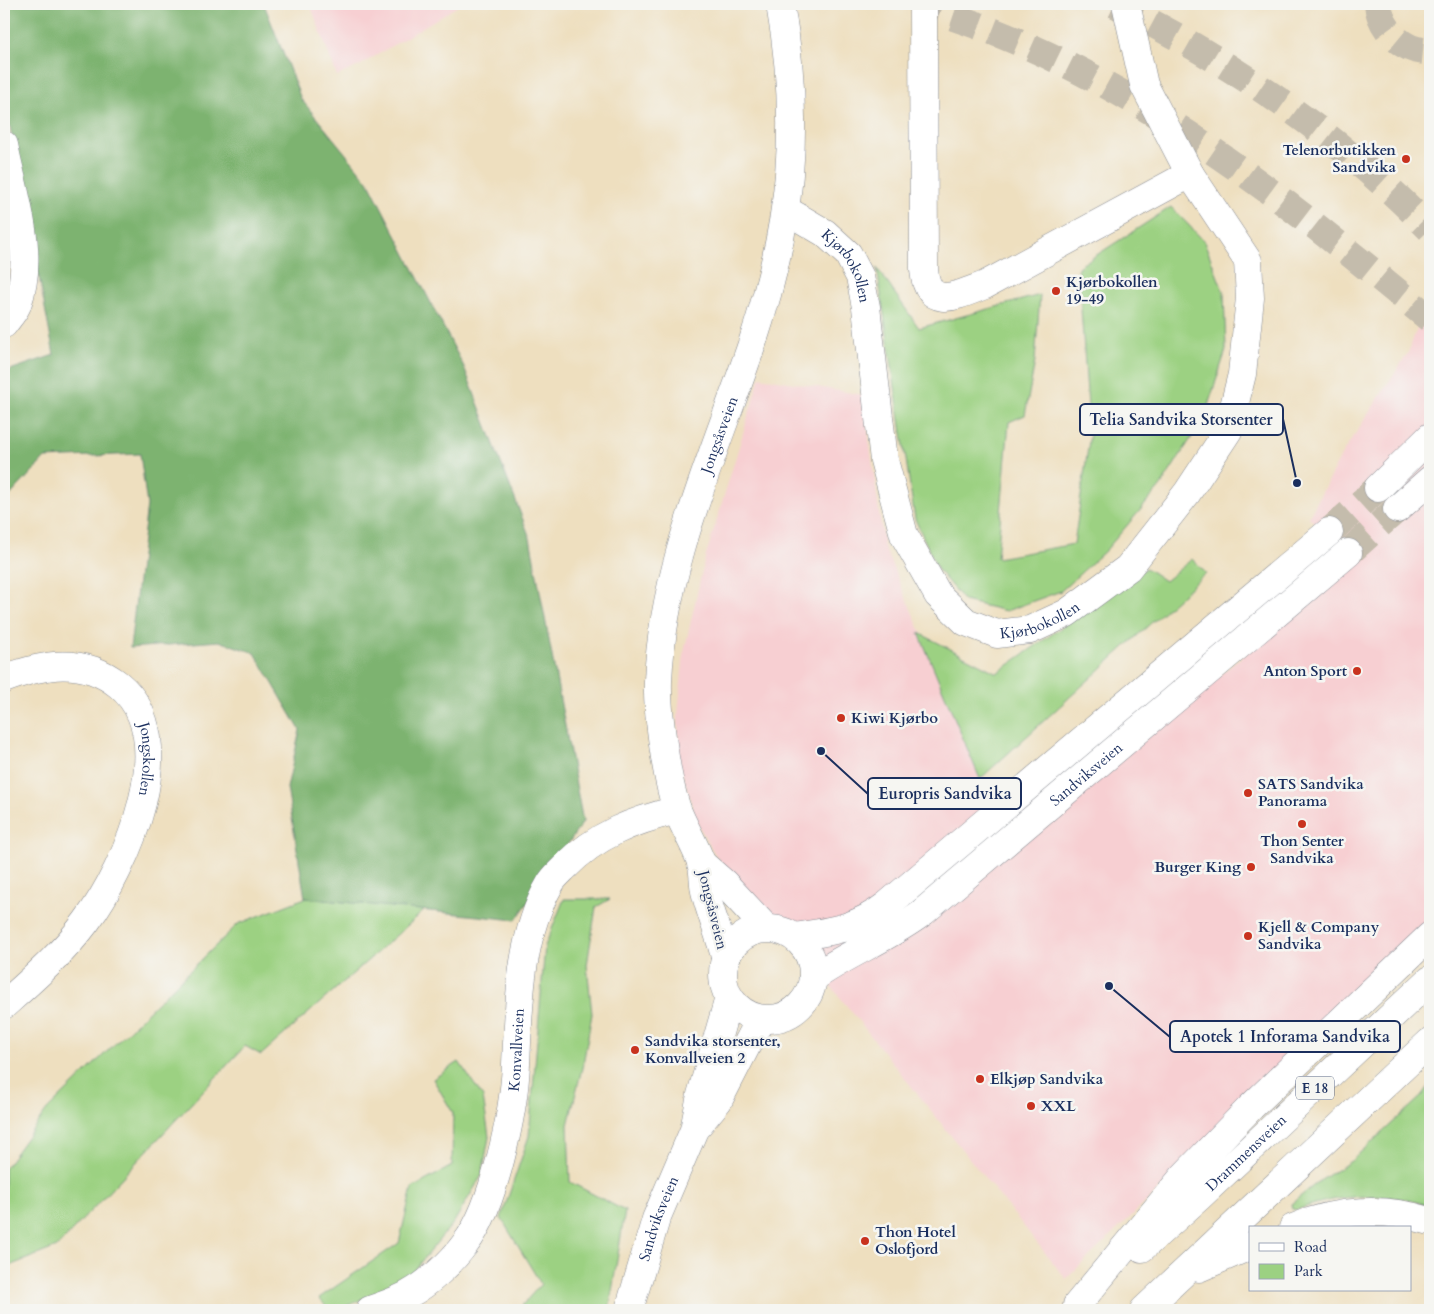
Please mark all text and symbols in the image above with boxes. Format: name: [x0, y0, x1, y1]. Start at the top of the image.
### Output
place label: Telenorbutikken Sandvika: [1282, 140, 1397, 177]
marker: Telenorbutikken Sandvika: [1400, 153, 1412, 165]
street label: Kjørbokollen: [817, 225, 875, 305]
place label: Kjørbokollen 19-49: [1066, 272, 1158, 309]
marker: Kjørbokollen 19-49: [1050, 285, 1062, 297]
street label: Jongsåsveien: [695, 393, 743, 478]
callout: Telia Sandvika Storsenter: [1080, 404, 1283, 435]
text: Telia Sandvika Storsenter: [1089, 409, 1273, 431]
street label: Kjørbokollen: [999, 597, 1084, 644]
place label: Anton Sport: [1263, 661, 1348, 681]
marker: Anton Sport: [1351, 665, 1363, 677]
place label: Kiwi Kjørbo: [851, 708, 938, 728]
marker: Kiwi Kjørbo: [835, 712, 847, 724]
street label: Jongskollen: [133, 718, 158, 799]
street label: Sandviksveien: [1046, 737, 1127, 811]
place label: SATS Sandvika Panorama: [1258, 774, 1364, 811]
callout: Europris Sandvika: [868, 778, 1021, 809]
text: Europris Sandvika: [878, 783, 1012, 805]
marker: SATS Sandvika Panorama: [1242, 787, 1254, 799]
marker: Thon Senter Sandvika: [1296, 818, 1308, 830]
place label: Thon Senter Sandvika: [1260, 831, 1345, 868]
place label: Burger King: [1154, 857, 1241, 877]
marker: Burger King: [1245, 861, 1257, 873]
street label: Jongsåsveien: [693, 867, 733, 952]
place label: Kjell & Company Sandvika: [1258, 917, 1380, 954]
marker: Kjell & Company Sandvika: [1242, 930, 1254, 942]
street label: Konvallveien: [504, 1007, 529, 1092]
callout: Apotek 1 Inforama Sandvika: [1170, 1021, 1400, 1052]
text: Apotek 1 Inforama Sandvika: [1180, 1026, 1390, 1048]
place label: Sandvika storsenter, Konvallveien 2: [645, 1031, 781, 1068]
marker: Sandvika storsenter, Konvallveien 2: [629, 1044, 641, 1056]
place label: Elkjøp Sandvika: [990, 1069, 1104, 1089]
marker: Elkjøp Sandvika: [974, 1073, 986, 1085]
road number: E 18: [1296, 1076, 1334, 1100]
place label: XXL: [1041, 1096, 1076, 1116]
marker: XXL: [1025, 1100, 1037, 1112]
street label: Drammensveien: [1201, 1110, 1291, 1196]
street label: Sandviksveien: [634, 1173, 683, 1264]
place label: Thon Hotel Oslofjord: [875, 1222, 956, 1259]
legend: [1249, 1226, 1412, 1292]
marker: Thon Hotel Oslofjord: [859, 1235, 871, 1247]
text: Road: [1294, 1237, 1327, 1257]
text: Park: [1294, 1261, 1323, 1281]

